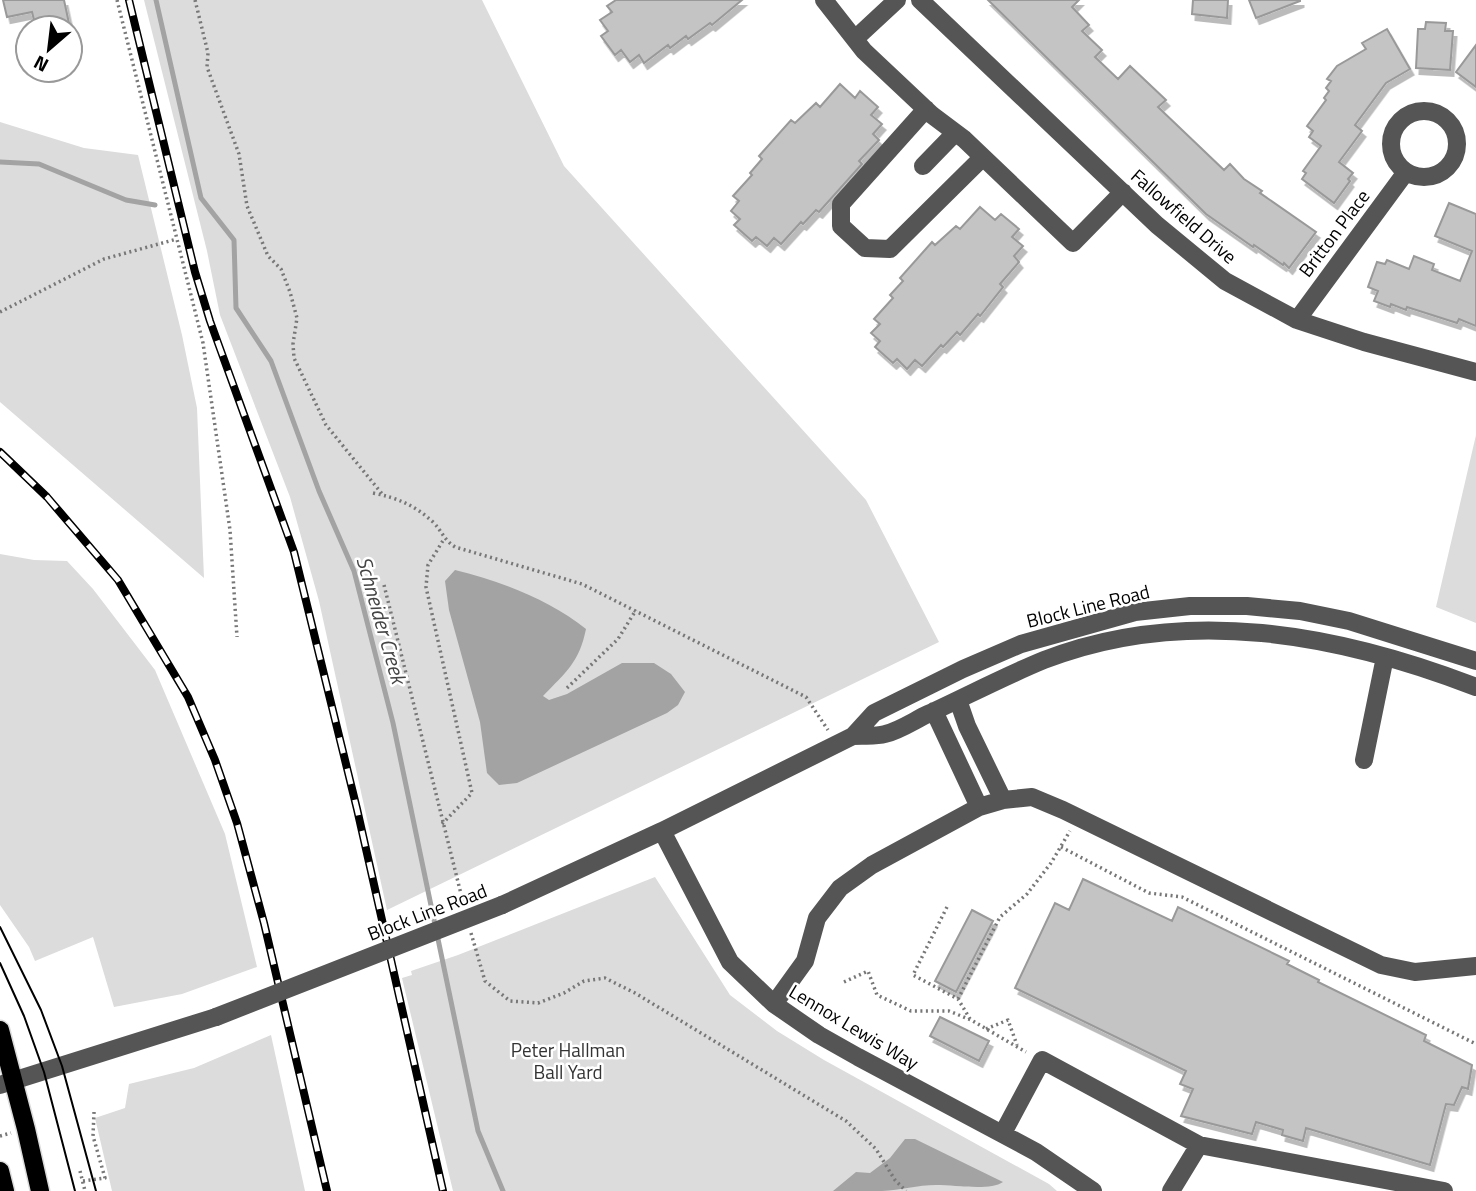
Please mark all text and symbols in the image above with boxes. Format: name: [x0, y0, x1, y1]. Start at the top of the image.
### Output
north arrow: [14, 14, 84, 84]
text: N: [28, 49, 53, 80]
street label: Fallowfield Drive: [1125, 161, 1244, 270]
street label: Britton Place: [1291, 183, 1376, 283]
water label: Schneider Creek: [349, 552, 416, 690]
street label: Block Line Road: [1023, 576, 1153, 635]
street label: Block Line Road: [363, 875, 491, 948]
street label: Lennox Lewis Way: [784, 976, 925, 1077]
park label: Peter Hallman Ball Yard: [511, 1035, 625, 1086]

